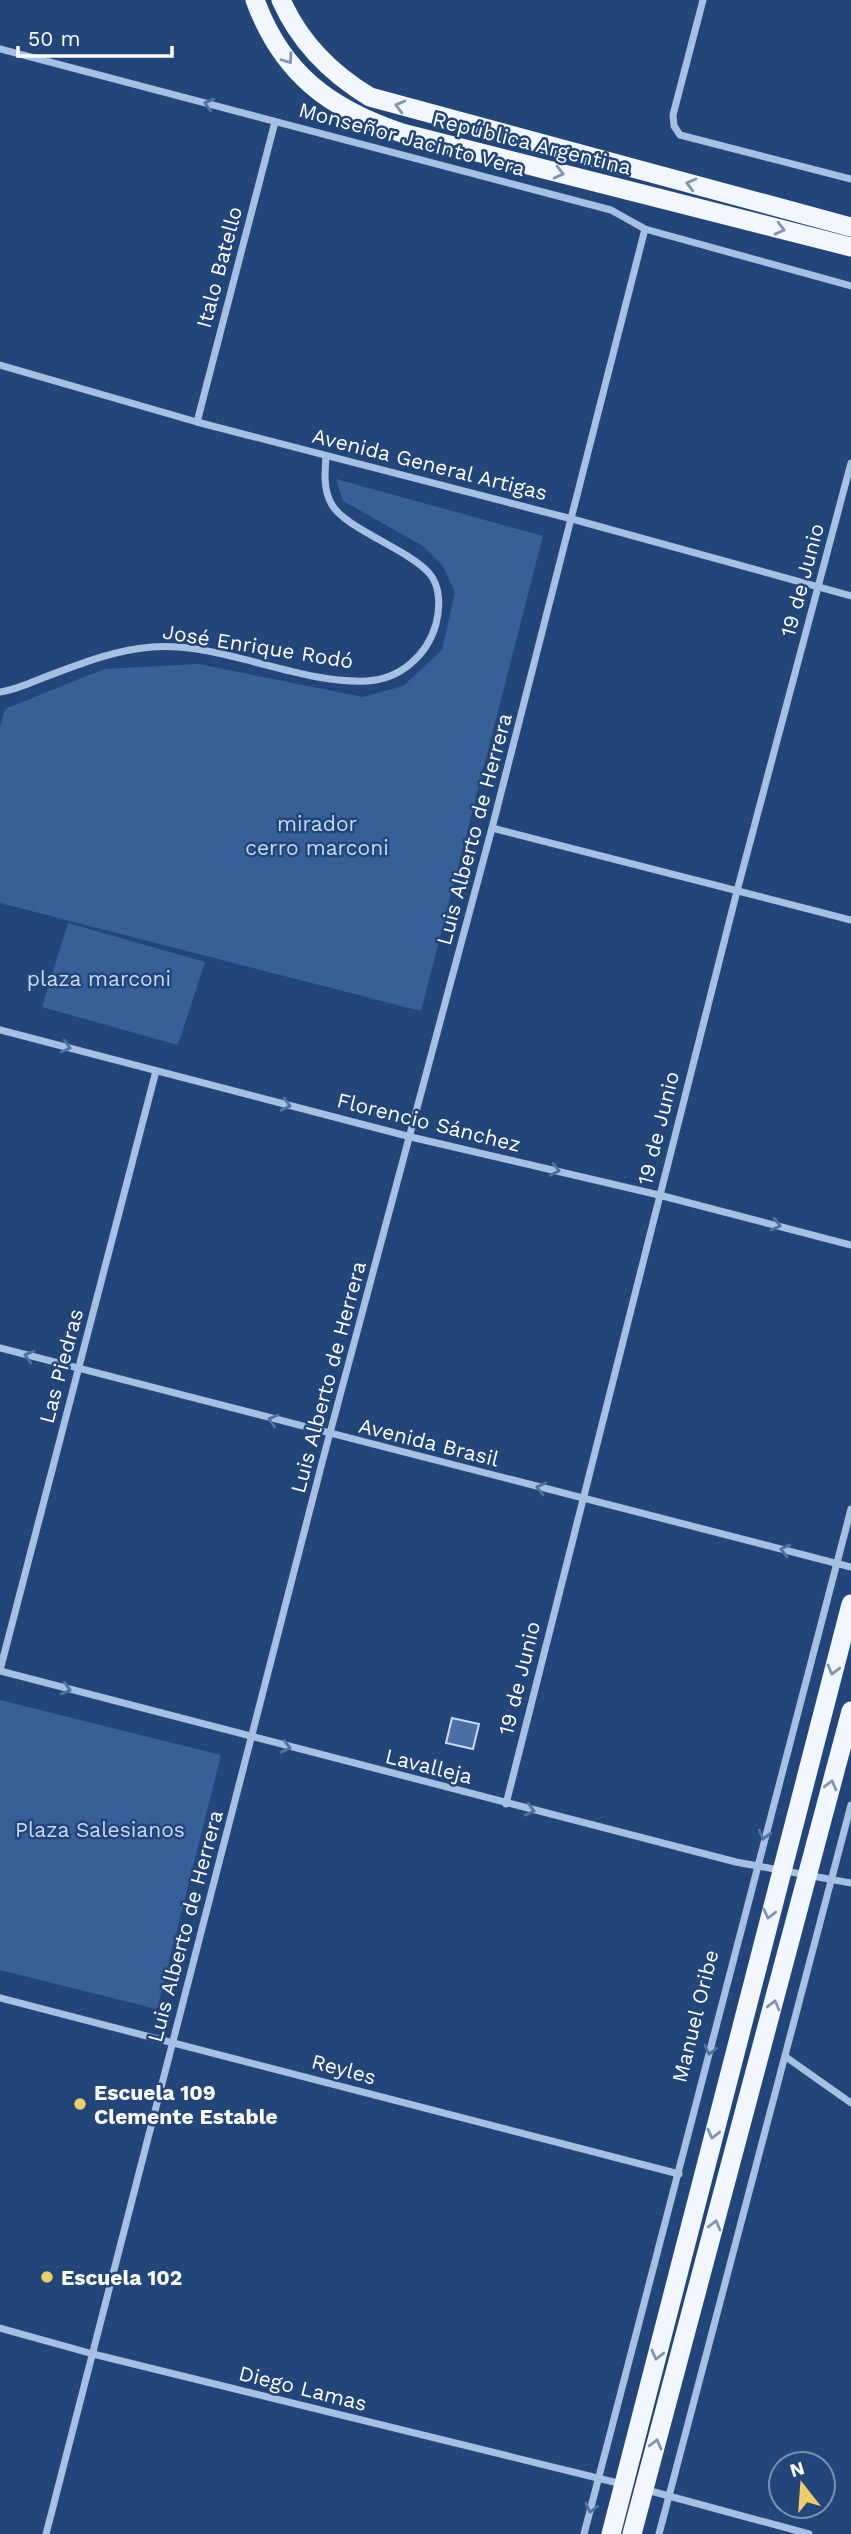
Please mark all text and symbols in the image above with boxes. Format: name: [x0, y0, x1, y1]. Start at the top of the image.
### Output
scale bar: [18, 14, 172, 58]
text: 50 m: [28, 26, 80, 51]
one-way arrow: [280, 51, 292, 64]
street label: Monseñor Jacinto Vera: [296, 97, 528, 181]
one-way arrow: [203, 98, 215, 113]
one-way arrow: [394, 99, 406, 114]
street label: República Argentina: [430, 106, 634, 180]
one-way arrow: [553, 165, 565, 179]
one-way arrow: [685, 178, 697, 192]
street label: Italo Batello: [191, 204, 247, 330]
one-way arrow: [773, 221, 785, 235]
street label: Avenida General Artigas: [310, 423, 550, 505]
street label: 19 de Junio: [775, 521, 829, 639]
street label: José Enrique Rodó: [161, 619, 355, 673]
street label: Luis Alberto de Herrera: [431, 710, 517, 948]
park label: mirador cerro marconi: [245, 811, 389, 860]
park label: plaza marconi: [27, 966, 171, 991]
one-way arrow: [60, 1039, 72, 1053]
street label: 19 de Junio: [632, 1069, 684, 1187]
street label: Florencio Sánchez: [335, 1087, 523, 1157]
one-way arrow: [280, 1096, 292, 1111]
one-way arrow: [549, 1162, 561, 1176]
one-way arrow: [769, 1217, 781, 1231]
street label: Luis Alberto de Herrera: [285, 1258, 371, 1496]
street label: Las Piedras: [34, 1306, 88, 1426]
one-way arrow: [23, 1350, 35, 1365]
street label: Avenida Brasil: [356, 1413, 502, 1472]
one-way arrow: [267, 1414, 279, 1428]
one-way arrow: [535, 1482, 547, 1496]
one-way arrow: [779, 1544, 791, 1558]
street label: 19 de Junio: [493, 1619, 545, 1737]
one-way arrow: [827, 1664, 841, 1676]
one-way arrow: [60, 1681, 72, 1695]
one-way arrow: [280, 1739, 292, 1753]
street label: Lavalleja: [383, 1743, 475, 1789]
one-way arrow: [823, 1779, 837, 1791]
one-way arrow: [524, 1802, 536, 1816]
street label: Luis Alberto de Herrera: [142, 1807, 228, 2045]
park label: Plaza Salesianos: [15, 1817, 185, 1842]
one-way arrow: [758, 1829, 772, 1841]
one-way arrow: [763, 1908, 777, 1920]
street label: Manuel Oribe: [666, 1947, 724, 2085]
one-way arrow: [766, 1999, 780, 2011]
one-way arrow: [704, 2044, 718, 2056]
street label: Reyles: [309, 2048, 379, 2090]
place label: Escuela 109 Clemente Estable: [94, 2080, 278, 2129]
marker: Escuela 109 Clemente Estable: [72, 2096, 88, 2112]
one-way arrow: [707, 2128, 721, 2140]
one-way arrow: [707, 2219, 721, 2231]
place label: Escuela 102: [61, 2265, 182, 2290]
marker: Escuela 102: [39, 2269, 55, 2285]
one-way arrow: [651, 2349, 665, 2361]
street label: Diego Lamas: [236, 2360, 370, 2416]
one-way arrow: [648, 2438, 662, 2450]
north arrow: [767, 2450, 837, 2520]
text: N: [787, 2456, 807, 2482]
one-way arrow: [585, 2502, 599, 2514]

